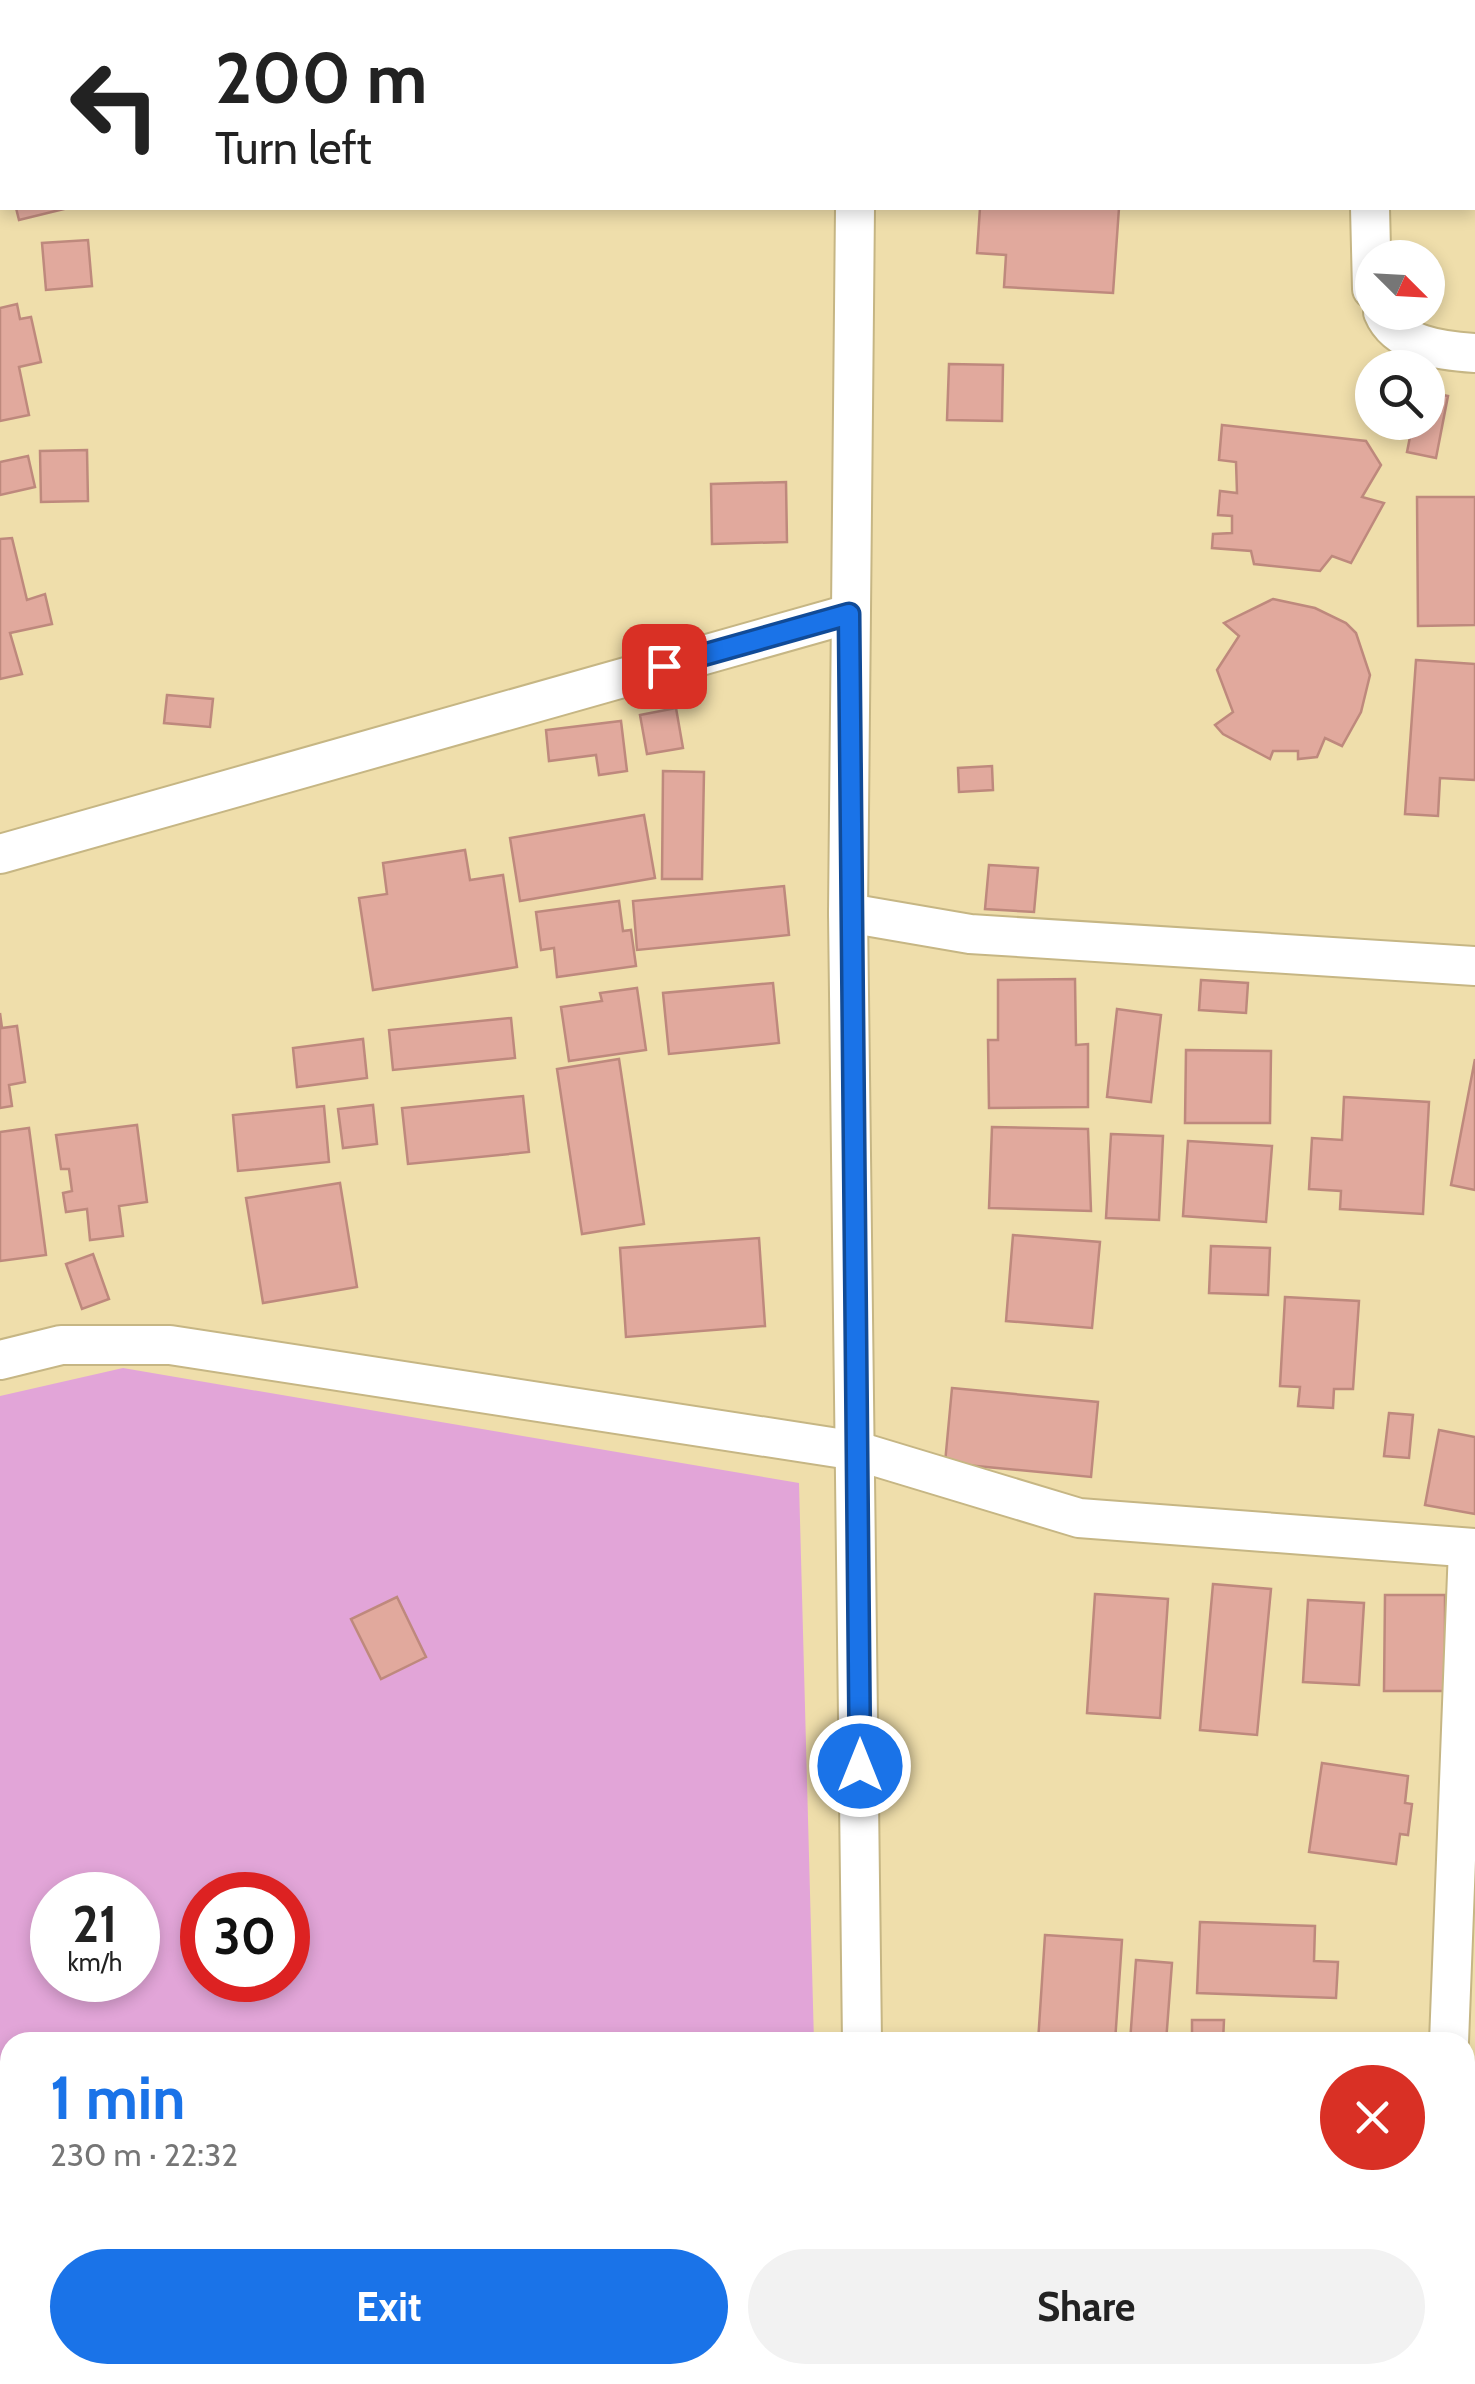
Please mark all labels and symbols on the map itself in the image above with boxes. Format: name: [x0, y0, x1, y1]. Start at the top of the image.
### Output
north arrow: [1355, 240, 1445, 330]
pin: [622, 624, 707, 709]
position arrow: [808, 1714, 912, 1818]
speed limit sign: 30: [180, 1872, 310, 2002]

